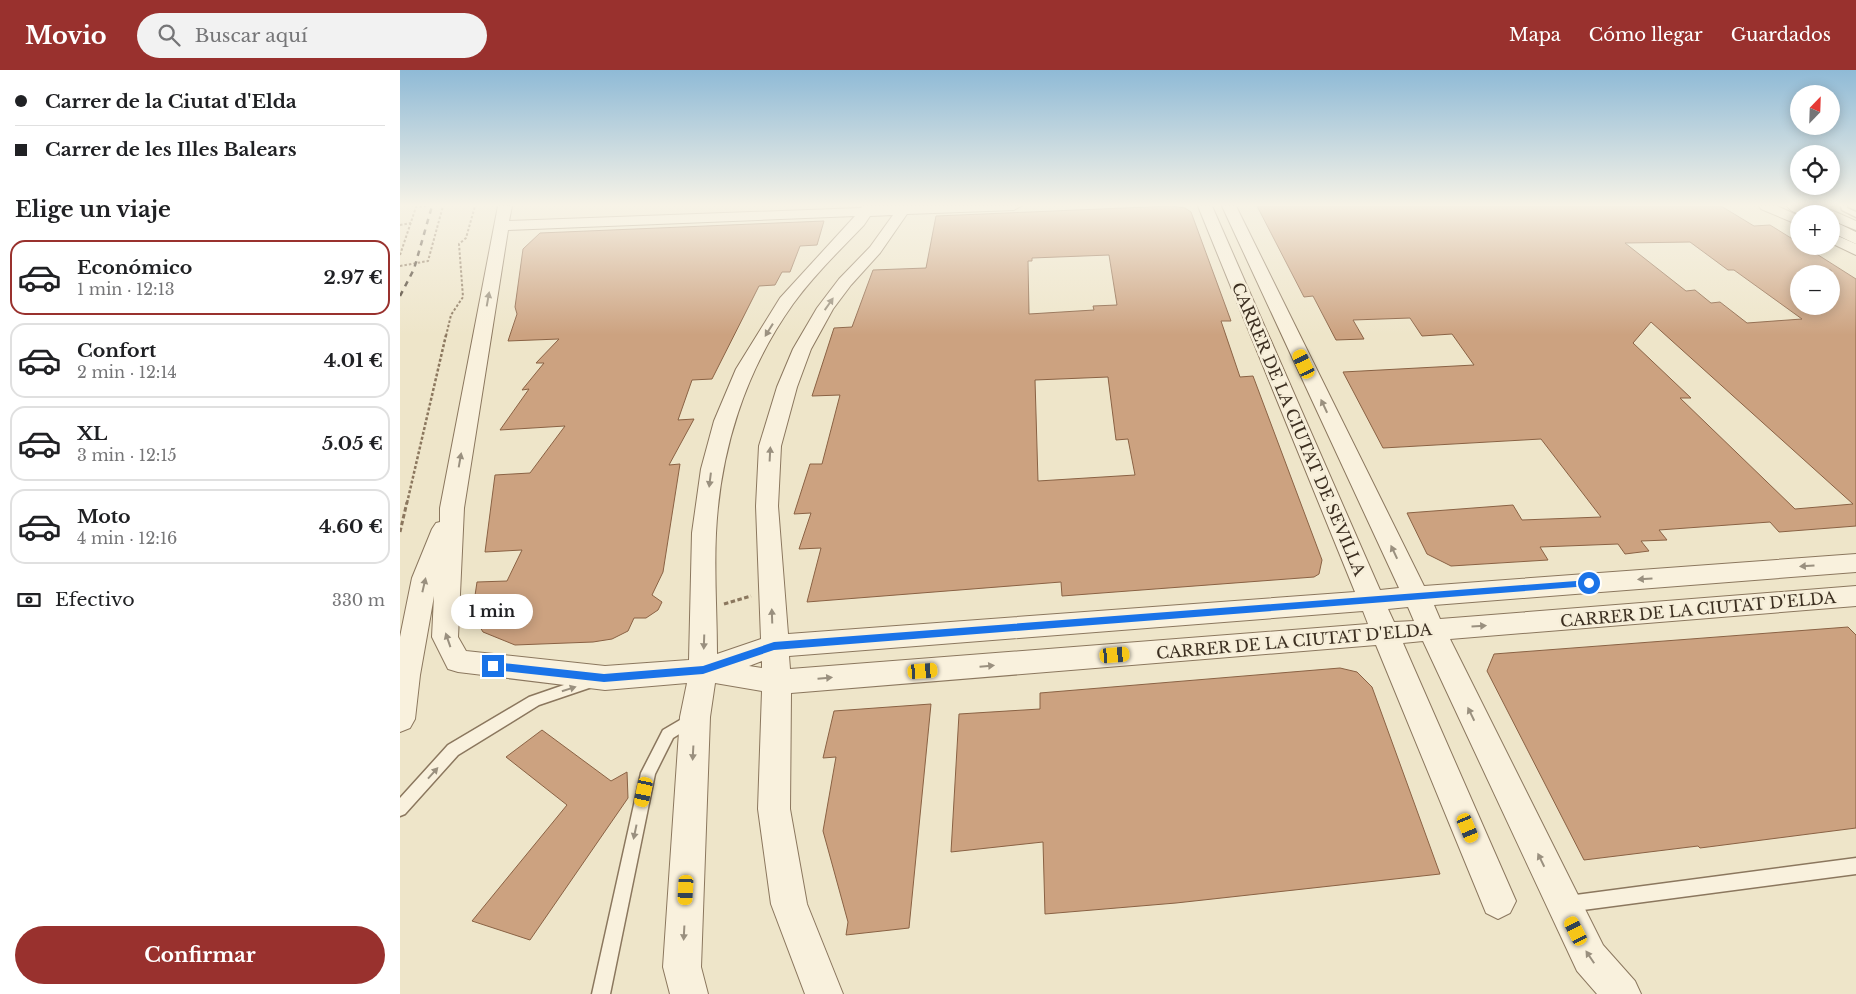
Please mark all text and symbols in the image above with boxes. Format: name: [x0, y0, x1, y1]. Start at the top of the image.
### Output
search box: [137, 13, 487, 58]
text: Movio: [25, 21, 107, 50]
icon: search: [155, 21, 183, 49]
text: Buscar aquí: [195, 24, 307, 47]
text: Mapa: [1509, 24, 1561, 46]
text: Cómo llegar: [1589, 24, 1703, 46]
text: Guardados: [1731, 24, 1831, 46]
north arrow: [1790, 85, 1840, 135]
map controls: [1790, 85, 1840, 315]
text: Carrer de la Ciutat d'Elda: [45, 90, 297, 113]
text: Carrer de les Illes Balears: [45, 138, 297, 161]
button: locate: [1790, 145, 1840, 195]
text: Elige un viaje: [15, 196, 171, 223]
button: +: [1790, 205, 1840, 255]
icon: car: [17, 255, 62, 300]
text: Económico: [77, 256, 192, 279]
button: −: [1790, 265, 1840, 315]
text: 2.97 €: [324, 266, 383, 289]
text: 1 min · 12:13: [77, 279, 175, 299]
street label: CARRER DE LA CIUTAT DE SEVILLA: [1228, 279, 1370, 579]
one-way arrow: [485, 291, 493, 307]
one-way arrow: [824, 297, 834, 311]
one-way arrow: [764, 324, 773, 337]
icon: car: [17, 338, 62, 383]
text: Confort: [77, 339, 156, 362]
car: [1290, 347, 1317, 381]
text: 4.01 €: [324, 349, 383, 372]
text: 2 min · 12:14: [77, 362, 177, 382]
one-way arrow: [1320, 398, 1328, 413]
icon: car: [17, 421, 62, 466]
text: XL: [77, 422, 107, 445]
text: 5.05 €: [322, 432, 383, 455]
text: 3 min · 12:15: [77, 445, 177, 465]
one-way arrow: [766, 446, 774, 462]
one-way arrow: [457, 451, 465, 467]
one-way arrow: [706, 473, 714, 489]
icon: car: [17, 504, 62, 549]
text: Moto: [77, 505, 131, 528]
text: 4.60 €: [319, 515, 383, 538]
text: 4 min · 12:16: [77, 528, 177, 548]
one-way arrow: [1390, 545, 1398, 559]
one-way arrow: [1799, 563, 1815, 571]
route start: [1578, 572, 1600, 594]
one-way arrow: [1637, 575, 1653, 583]
one-way arrow: [420, 577, 428, 592]
icon: cash: [15, 586, 43, 614]
street label: CARRER DE LA CIUTAT D'ELDA: [1559, 587, 1837, 631]
text: Efectivo: [55, 588, 135, 611]
text: 330 m: [332, 590, 385, 610]
callout: 1 min: [452, 594, 534, 628]
text: 1 min: [469, 601, 515, 621]
one-way arrow: [768, 608, 776, 624]
street label: CARRER DE LA CIUTAT D'ELDA: [1155, 619, 1433, 663]
one-way arrow: [1472, 622, 1488, 630]
one-way arrow: [444, 632, 452, 647]
one-way arrow: [699, 635, 707, 651]
car: [1099, 646, 1130, 664]
route end: [482, 655, 504, 677]
one-way arrow: [979, 661, 995, 669]
car: [907, 662, 938, 680]
one-way arrow: [817, 674, 833, 682]
one-way arrow: [562, 685, 577, 692]
one-way arrow: [1467, 707, 1475, 721]
one-way arrow: [689, 746, 697, 762]
one-way arrow: [427, 767, 439, 779]
car: [633, 776, 654, 808]
car: [1455, 811, 1480, 845]
one-way arrow: [631, 824, 639, 840]
one-way arrow: [1537, 853, 1546, 868]
car: [677, 875, 694, 905]
car: [1562, 914, 1589, 948]
one-way arrow: [680, 925, 688, 941]
button: Confirmar: [15, 926, 385, 984]
one-way arrow: [1585, 950, 1595, 964]

